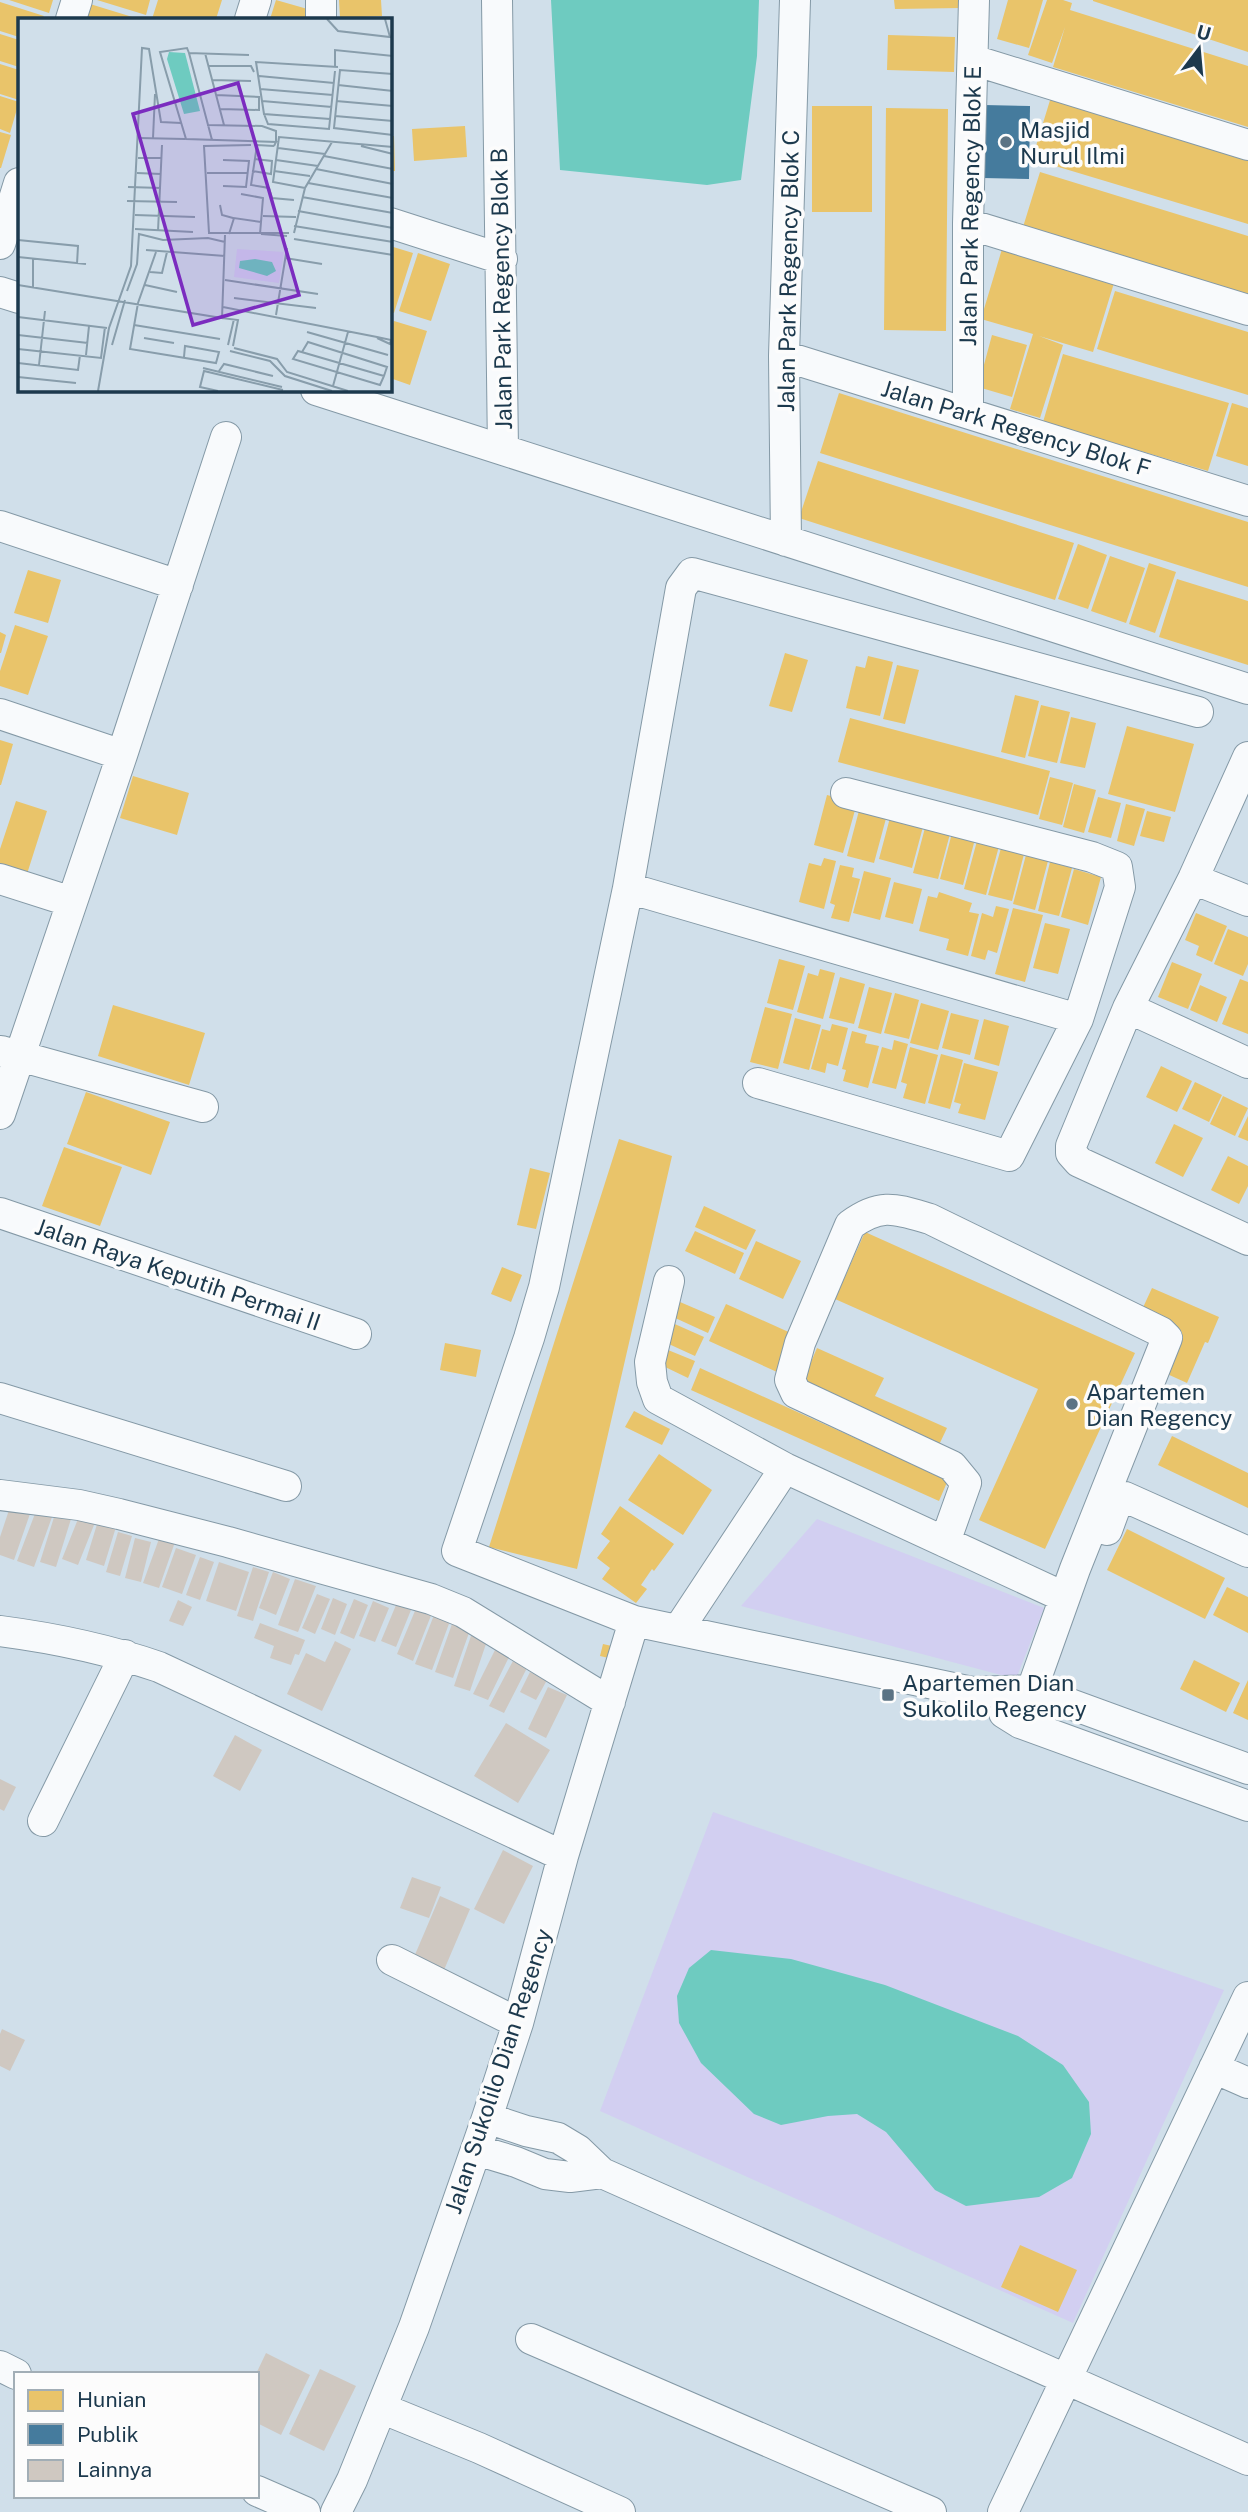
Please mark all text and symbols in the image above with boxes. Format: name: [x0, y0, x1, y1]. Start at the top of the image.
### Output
north arrow: [1164, 14, 1234, 84]
inset map: [18, 18, 392, 392]
text: U: [1194, 20, 1213, 45]
street label: Jalan Park Regency Blok E: [954, 65, 986, 347]
place label: Masjid Nurul Ilmi: [1020, 116, 1125, 169]
street label: Jalan Park Regency Blok C: [772, 130, 804, 412]
marker: Masjid Nurul Ilmi: [998, 134, 1014, 150]
street label: Jalan Park Regency Blok B: [485, 148, 517, 430]
street label: Jalan Park Regency Blok F: [878, 374, 1154, 482]
street label: Jalan Raya Keputih Permai II: [32, 1212, 324, 1336]
place label: Apartemen Dian Regency: [1086, 1378, 1232, 1431]
marker: Apartemen Dian Regency: [1064, 1396, 1080, 1412]
place label: Apartemen Dian Sukolilo Regency: [902, 1669, 1087, 1722]
marker: Apartemen Dian Sukolilo Regency: [880, 1687, 896, 1703]
street label: Jalan Sukolilo Dian Regency: [439, 1925, 557, 2217]
legend: [14, 2372, 259, 2498]
text: Hunian: [77, 2387, 146, 2412]
text: Publik: [77, 2422, 139, 2447]
text: Lainnya: [77, 2457, 152, 2482]

